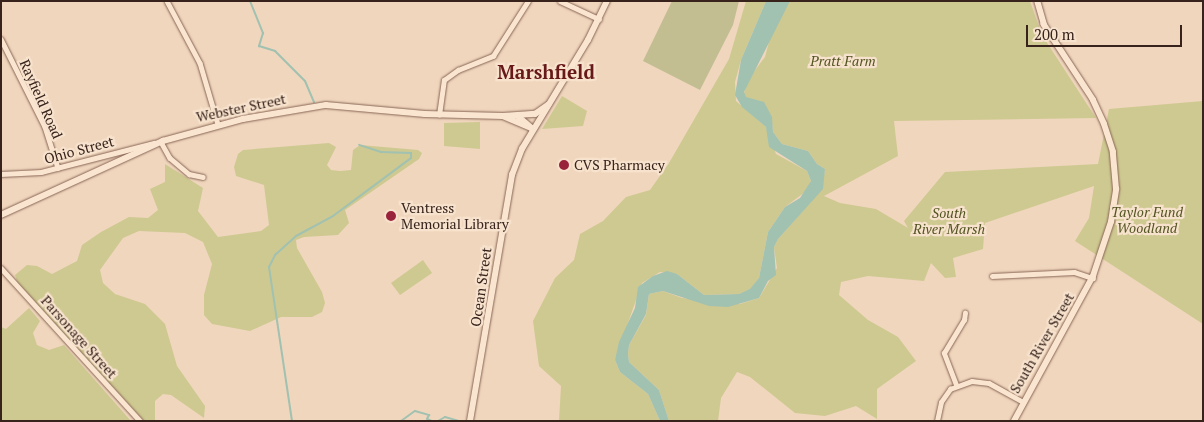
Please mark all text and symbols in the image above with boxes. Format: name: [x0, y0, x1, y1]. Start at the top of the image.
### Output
scale bar: [1029, 15, 1185, 47]
text: 200 m: [1034, 24, 1075, 44]
park label: Pratt Farm: [810, 53, 876, 69]
street label: Rayfield Road: [16, 57, 66, 141]
district label: Marshfield: [497, 61, 595, 83]
street label: Webster Street: [195, 90, 287, 126]
street label: Ohio Street: [42, 133, 116, 167]
place label: CVS Pharmacy: [574, 157, 665, 173]
marker: CVS Pharmacy: [558, 159, 570, 171]
place label: Ventress Memorial Library: [401, 200, 509, 232]
park label: Taylor Fund Woodland: [1111, 204, 1183, 236]
park label: South River Marsh: [913, 205, 985, 238]
marker: Ventress Memorial Library: [385, 210, 397, 222]
street label: Ocean Street: [467, 246, 495, 328]
street label: South River Street: [1006, 290, 1078, 396]
street label: Parsonage Street: [38, 292, 120, 382]

